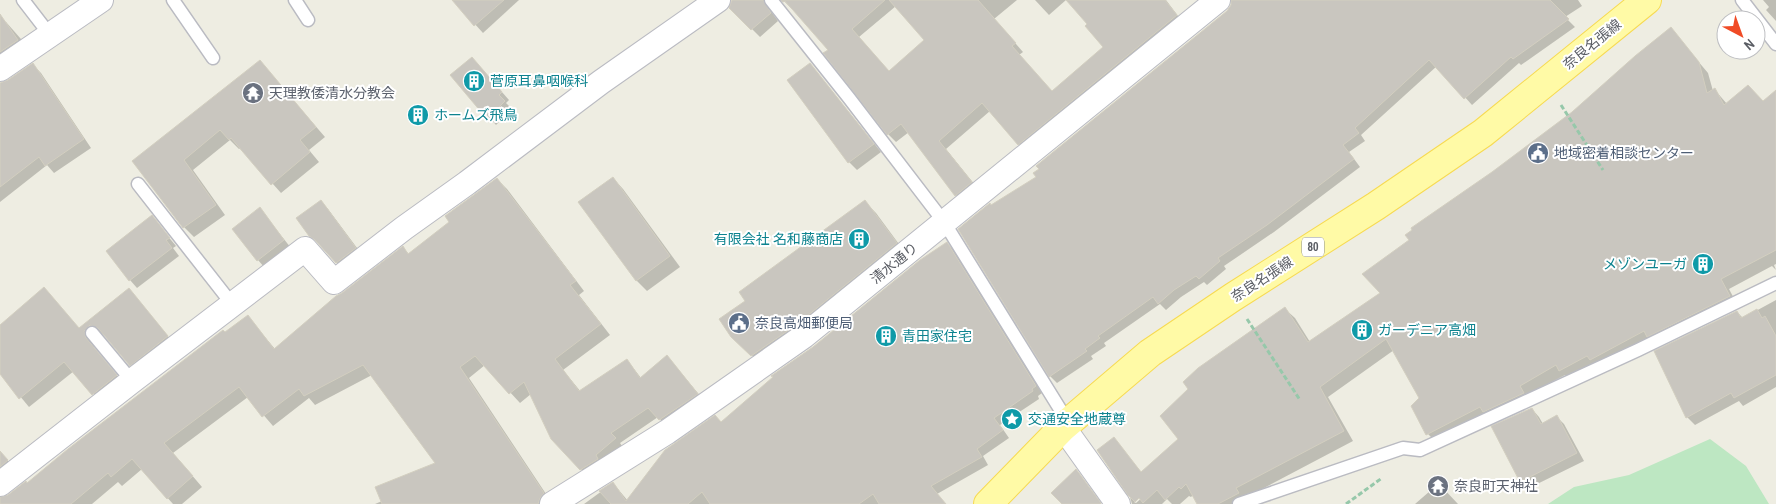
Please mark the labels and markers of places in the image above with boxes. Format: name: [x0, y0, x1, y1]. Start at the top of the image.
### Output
building icon: 菅原耳鼻咽喉科: [462, 69, 486, 93]
place label: 菅原耳鼻咽喉科: [490, 72, 588, 90]
temple icon: 天理教倭清水分教会: [241, 81, 265, 105]
place label: 天理教倭清水分教会: [269, 84, 395, 102]
building icon: ホームズ飛鳥: [406, 103, 430, 127]
place label: ホームズ飛鳥: [434, 106, 518, 124]
public building icon: 地域密着相談センター: [1526, 141, 1550, 165]
place label: 地域密着相談センター: [1554, 144, 1694, 162]
building icon: 有限会社 名和藤商店: [847, 227, 871, 251]
place label: 有限会社 名和藤商店: [714, 230, 843, 248]
building icon: メゾンユーガ: [1691, 252, 1715, 276]
place label: メゾンユーガ: [1603, 255, 1687, 273]
public building icon: 奈良高畑郵便局: [727, 311, 751, 335]
place label: 奈良高畑郵便局: [755, 314, 853, 332]
building icon: ガーデニア高畑: [1350, 318, 1374, 342]
place label: ガーデニア高畑: [1378, 321, 1476, 339]
building icon: 青田家住宅: [874, 324, 898, 348]
place label: 青田家住宅: [902, 327, 972, 345]
place icon: 交通安全地蔵尊: [1000, 407, 1024, 431]
place label: 交通安全地蔵尊: [1028, 410, 1126, 428]
temple icon: 奈良町天神社: [1426, 474, 1450, 498]
place label: 奈良町天神社: [1454, 477, 1538, 495]

